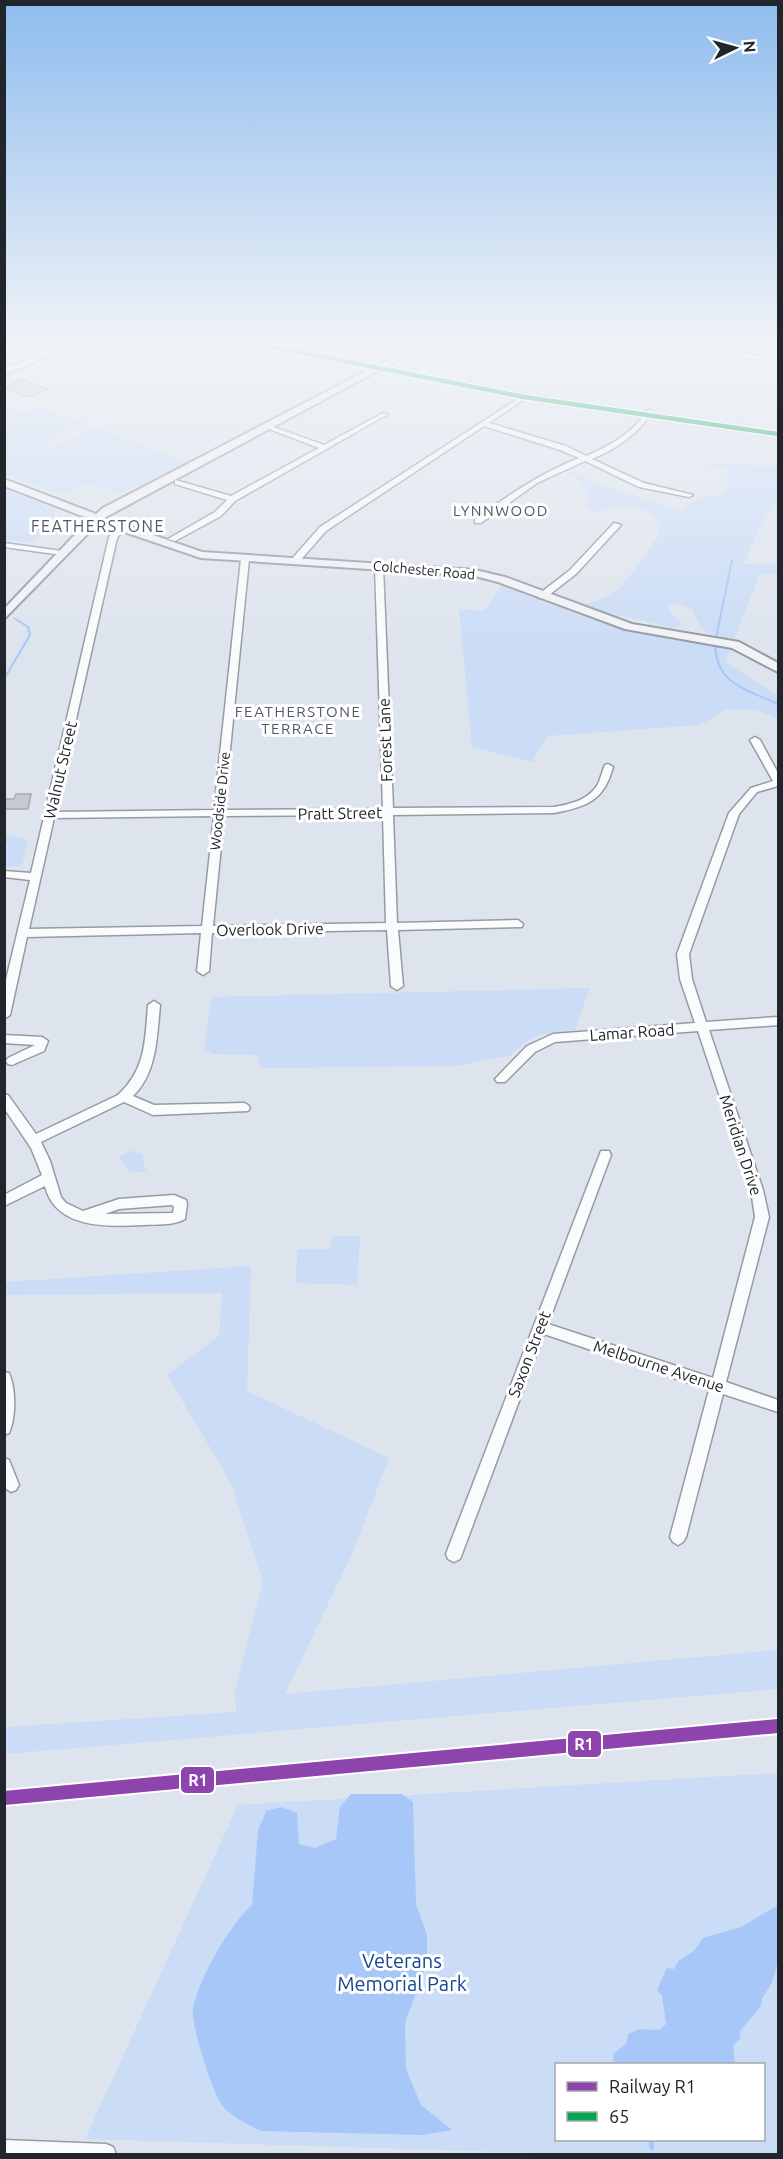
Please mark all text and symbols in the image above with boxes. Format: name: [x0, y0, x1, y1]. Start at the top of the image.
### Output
north arrow: [705, 18, 765, 78]
text: N: [740, 40, 759, 53]
district label: LYNNWOOD: [453, 502, 549, 519]
district label: FEATHERSTONE: [31, 517, 165, 535]
street label: Colchester Road: [372, 558, 476, 582]
street label: Forest Lane: [375, 698, 395, 782]
district label: FEATHERSTONE TERRACE: [235, 703, 361, 737]
street label: Walnut Street: [40, 719, 80, 821]
street label: Woodside Drive: [207, 751, 233, 851]
street label: Pratt Street: [297, 803, 383, 823]
street label: Overlook Drive: [216, 919, 324, 939]
street label: Lamar Road: [589, 1020, 675, 1044]
street label: Meridian Drive: [716, 1092, 766, 1198]
street label: Saxon Street: [504, 1307, 554, 1400]
street label: Melbourne Avenue: [591, 1336, 727, 1396]
line badge: R1: [567, 1730, 602, 1758]
text: R1: [574, 1735, 594, 1753]
line badge: R1: [180, 1766, 215, 1794]
text: R1: [188, 1771, 208, 1789]
park label: Veterans Memorial Park: [337, 1949, 467, 1995]
legend: [555, 2063, 765, 2141]
text: Railway R1: [609, 2076, 696, 2096]
text: 65: [609, 2106, 629, 2126]

